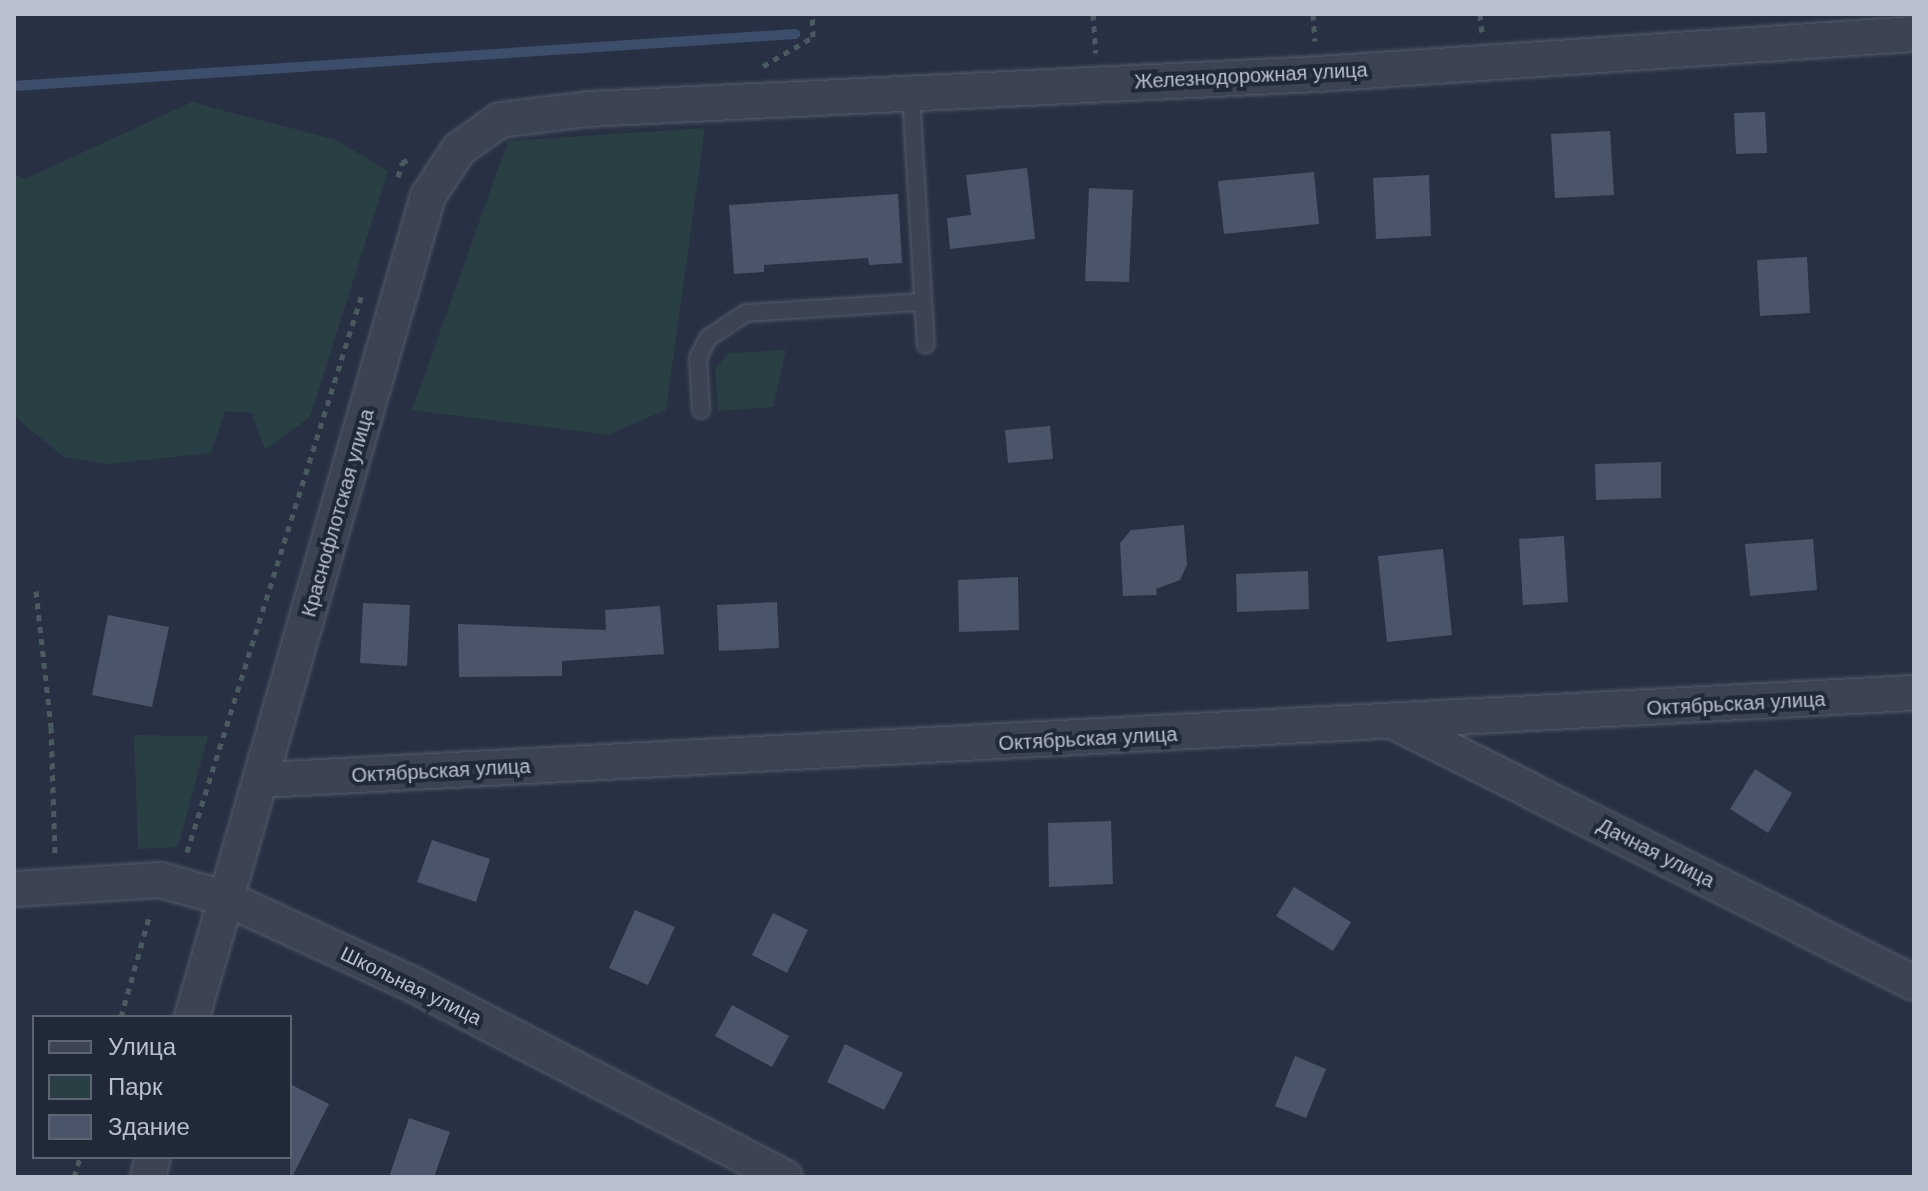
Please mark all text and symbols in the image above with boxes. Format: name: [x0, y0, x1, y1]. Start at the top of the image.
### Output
street label: Железнодорожная улица: [1134, 58, 1368, 94]
street label: Краснофлотская улица: [297, 406, 379, 620]
street label: Октябрьская улица: [1646, 687, 1826, 721]
street label: Октябрьская улица: [998, 722, 1178, 756]
street label: Октябрьская улица: [351, 754, 531, 788]
street label: Дачная улица: [1593, 813, 1719, 893]
street label: Школьная улица: [337, 942, 485, 1030]
legend: [32, 1015, 292, 1159]
text: Улица: [108, 1033, 176, 1060]
text: Парк: [108, 1073, 162, 1100]
text: Здание: [108, 1113, 190, 1140]

